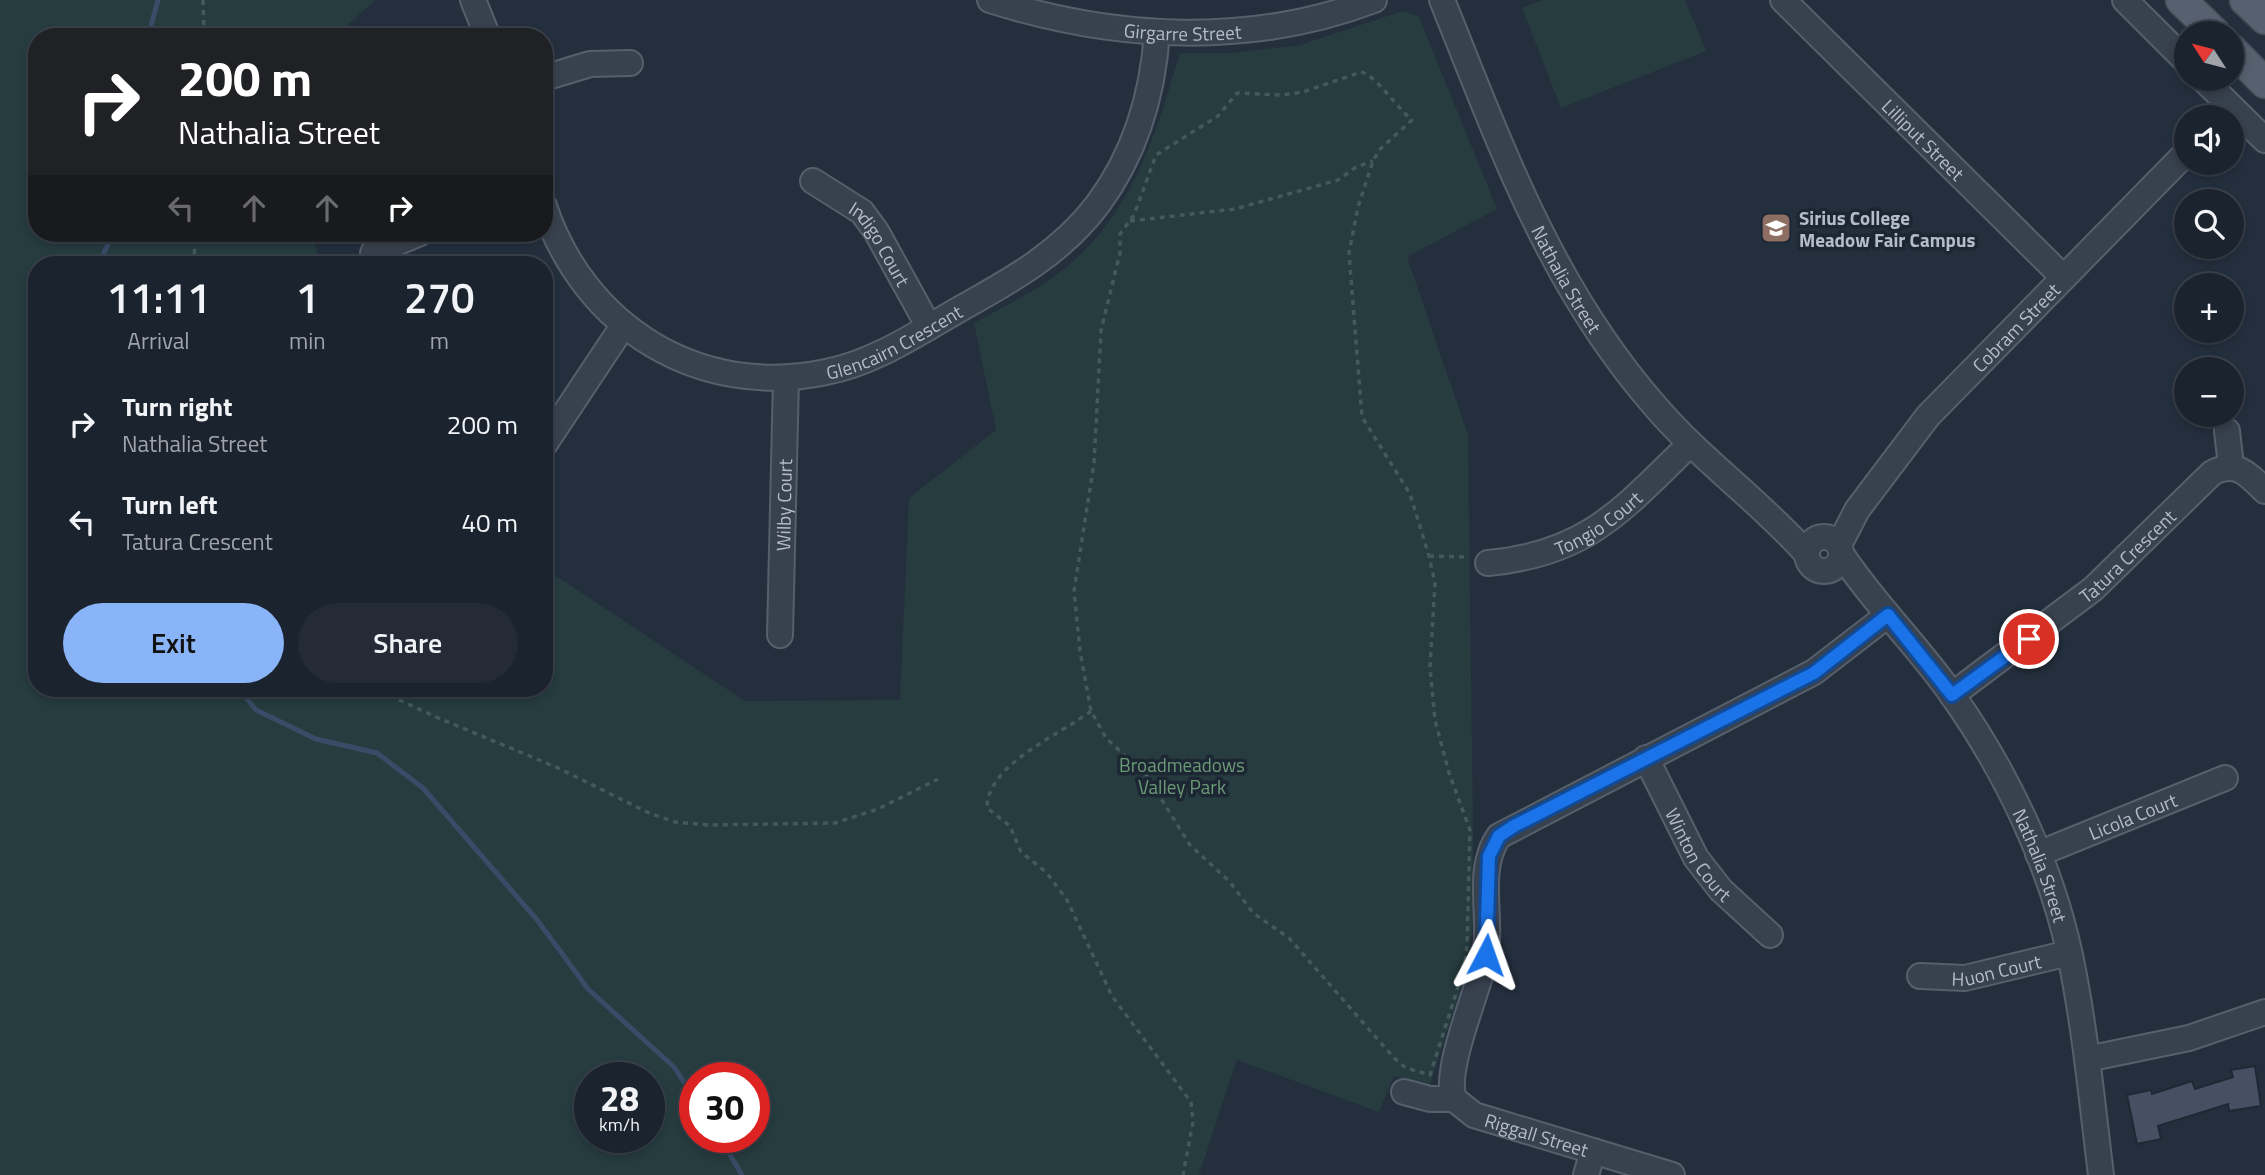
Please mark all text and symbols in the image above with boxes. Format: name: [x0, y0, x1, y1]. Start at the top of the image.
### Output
street label: Girgarre Street: [1123, 15, 1243, 47]
north arrow: [2174, 21, 2244, 91]
map controls: [2174, 21, 2244, 427]
text: 200 m: [178, 40, 312, 115]
icon: right: [63, 56, 154, 147]
street label: Lilliput Street: [1876, 92, 1972, 187]
button: sound: [2174, 105, 2244, 175]
text: Nathalia Street: [178, 108, 380, 156]
icon: left: [162, 189, 200, 227]
icon: ahead: [235, 189, 273, 227]
icon: ahead: [308, 189, 346, 227]
icon: right: [381, 189, 419, 227]
button: search: [2174, 189, 2244, 259]
street label: Indigo Court: [844, 193, 918, 291]
place label: Sirius College Meadow Fair Campus: [1799, 203, 1975, 254]
school or university icon: Sirius College Meadow Fair Campus: [1759, 211, 1793, 245]
street label: Nathalia Street: [1525, 220, 1610, 339]
text: 11:11: [106, 265, 211, 329]
text: 1: [296, 265, 319, 329]
text: 270: [404, 265, 475, 329]
button: +: [2174, 273, 2244, 343]
street label: Cobram Street: [1965, 275, 2066, 378]
street label: Glencairn Crescent: [823, 296, 968, 386]
text: Arrival: [127, 323, 190, 358]
text: min: [289, 323, 326, 358]
text: m: [430, 323, 449, 358]
button: −: [2174, 357, 2244, 427]
text: Turn right: [122, 387, 233, 426]
icon: right: [63, 405, 101, 443]
text: 200 m: [447, 405, 518, 444]
text: Nathalia Street: [122, 426, 267, 461]
street label: Wilby Court: [767, 458, 799, 551]
street label: Tongio Court: [1550, 483, 1648, 562]
text: Turn left: [122, 485, 217, 524]
street label: Tatura Crescent: [2073, 502, 2182, 609]
icon: left: [63, 503, 101, 541]
text: 40 m: [461, 503, 518, 542]
text: Tatura Crescent: [122, 524, 273, 559]
button: Exit: [63, 603, 284, 683]
button: Share: [298, 603, 518, 683]
pin: [1999, 609, 2059, 669]
icon: arrive: [2010, 620, 2048, 658]
park label: Broadmeadows Valley Park: [1119, 750, 1245, 801]
street label: Licola Court: [2084, 785, 2181, 847]
street label: Winton Court: [1659, 803, 1739, 908]
street label: Nathalia Street: [2006, 803, 2076, 926]
position arrow: [1449, 918, 1523, 992]
street label: Huon Court: [1951, 946, 2044, 992]
speed limit sign: 30: [679, 1062, 770, 1153]
text: 28: [600, 1071, 639, 1125]
street label: Riggall Street: [1481, 1105, 1592, 1163]
text: km/h: [599, 1111, 640, 1138]

